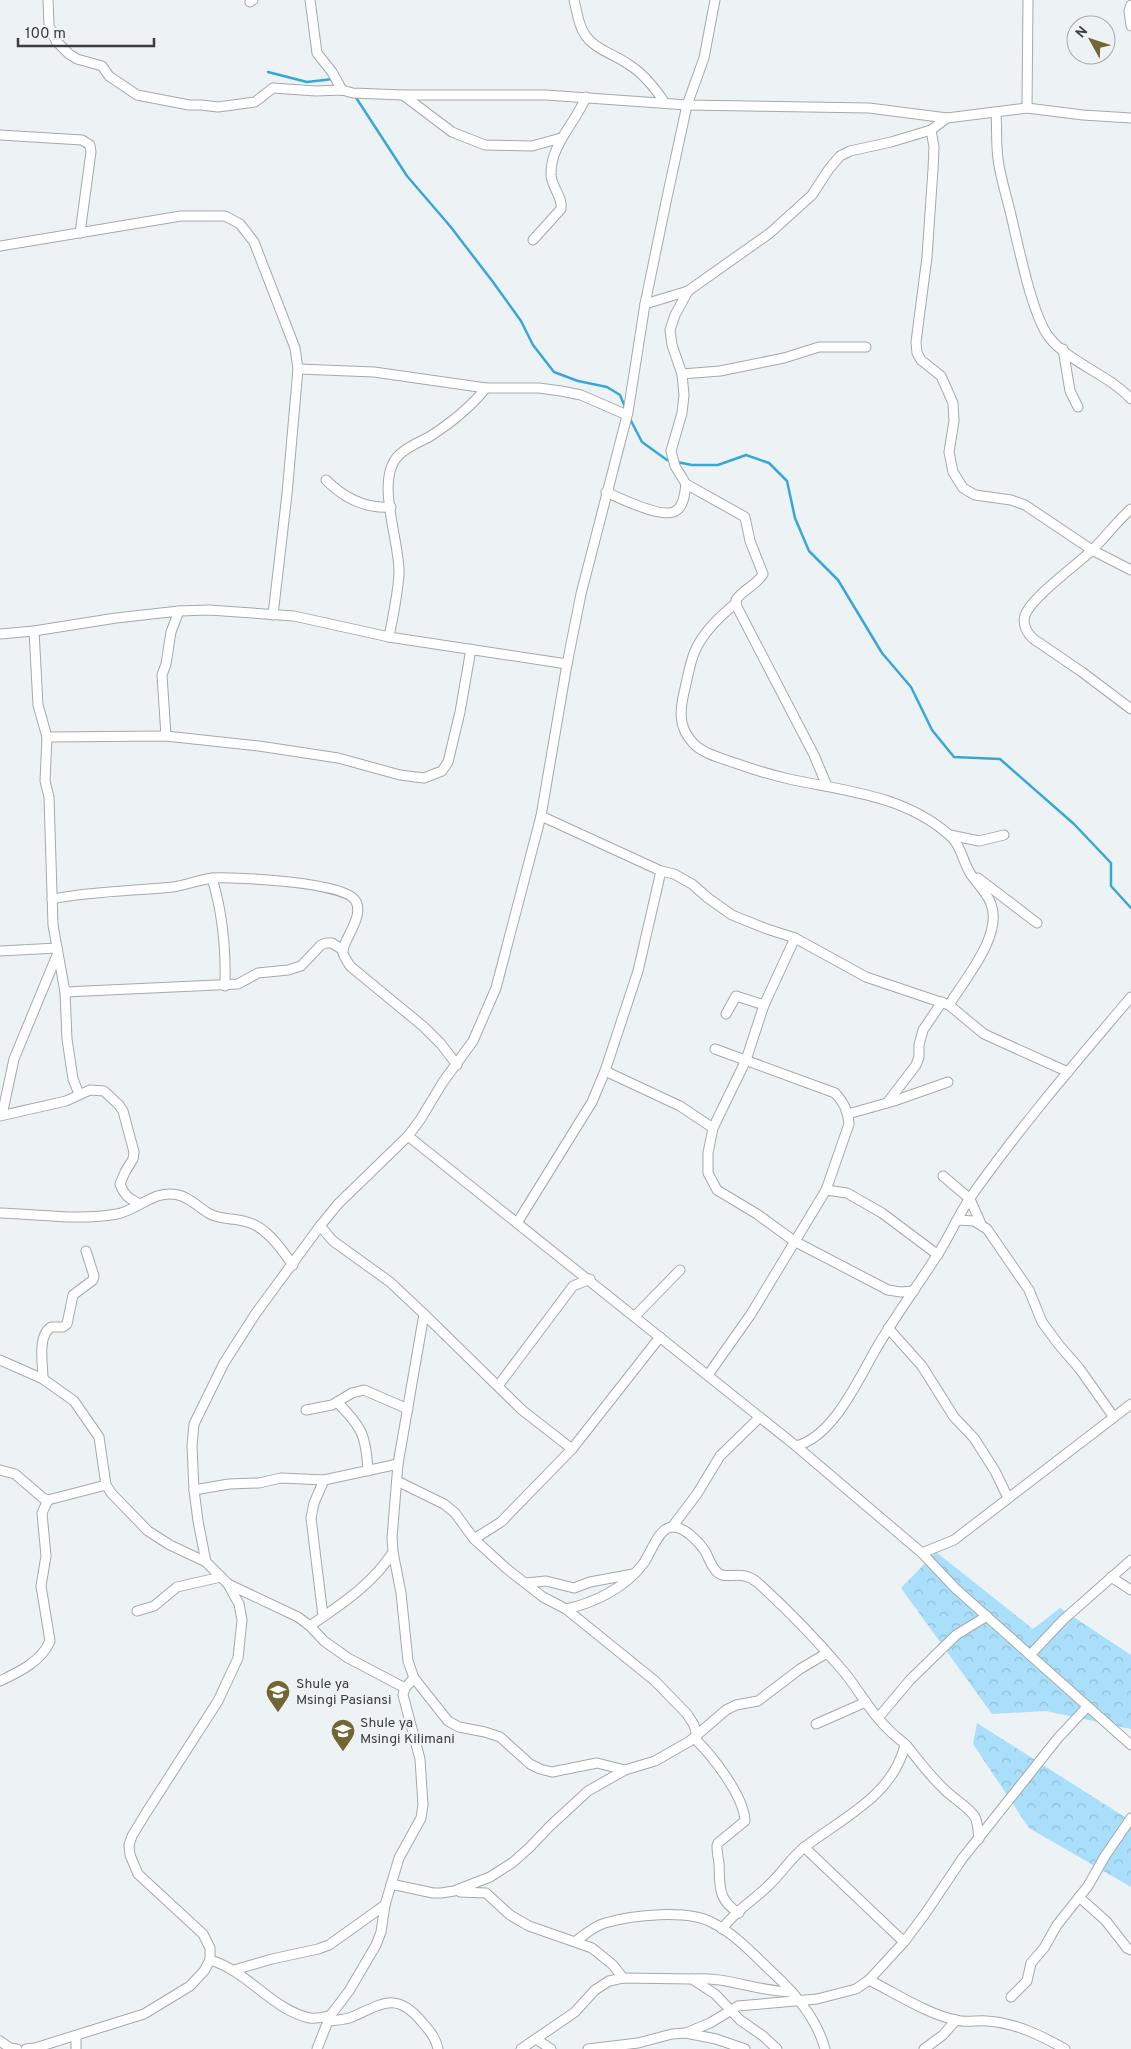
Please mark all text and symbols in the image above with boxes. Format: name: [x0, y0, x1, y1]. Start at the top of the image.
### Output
scale bar: [18, 15, 154, 47]
north arrow: [1066, 15, 1116, 65]
text: N: [1072, 23, 1092, 42]
text: 100 m: [25, 25, 66, 44]
place label: Shule ya Msingi Pasiansi: [296, 1676, 392, 1709]
school or university icon: Shule ya Msingi Pasiansi: [265, 1679, 291, 1713]
place label: Shule ya Msingi Kilimani: [360, 1715, 455, 1748]
school or university icon: Shule ya Msingi Kilimani: [330, 1718, 356, 1752]

